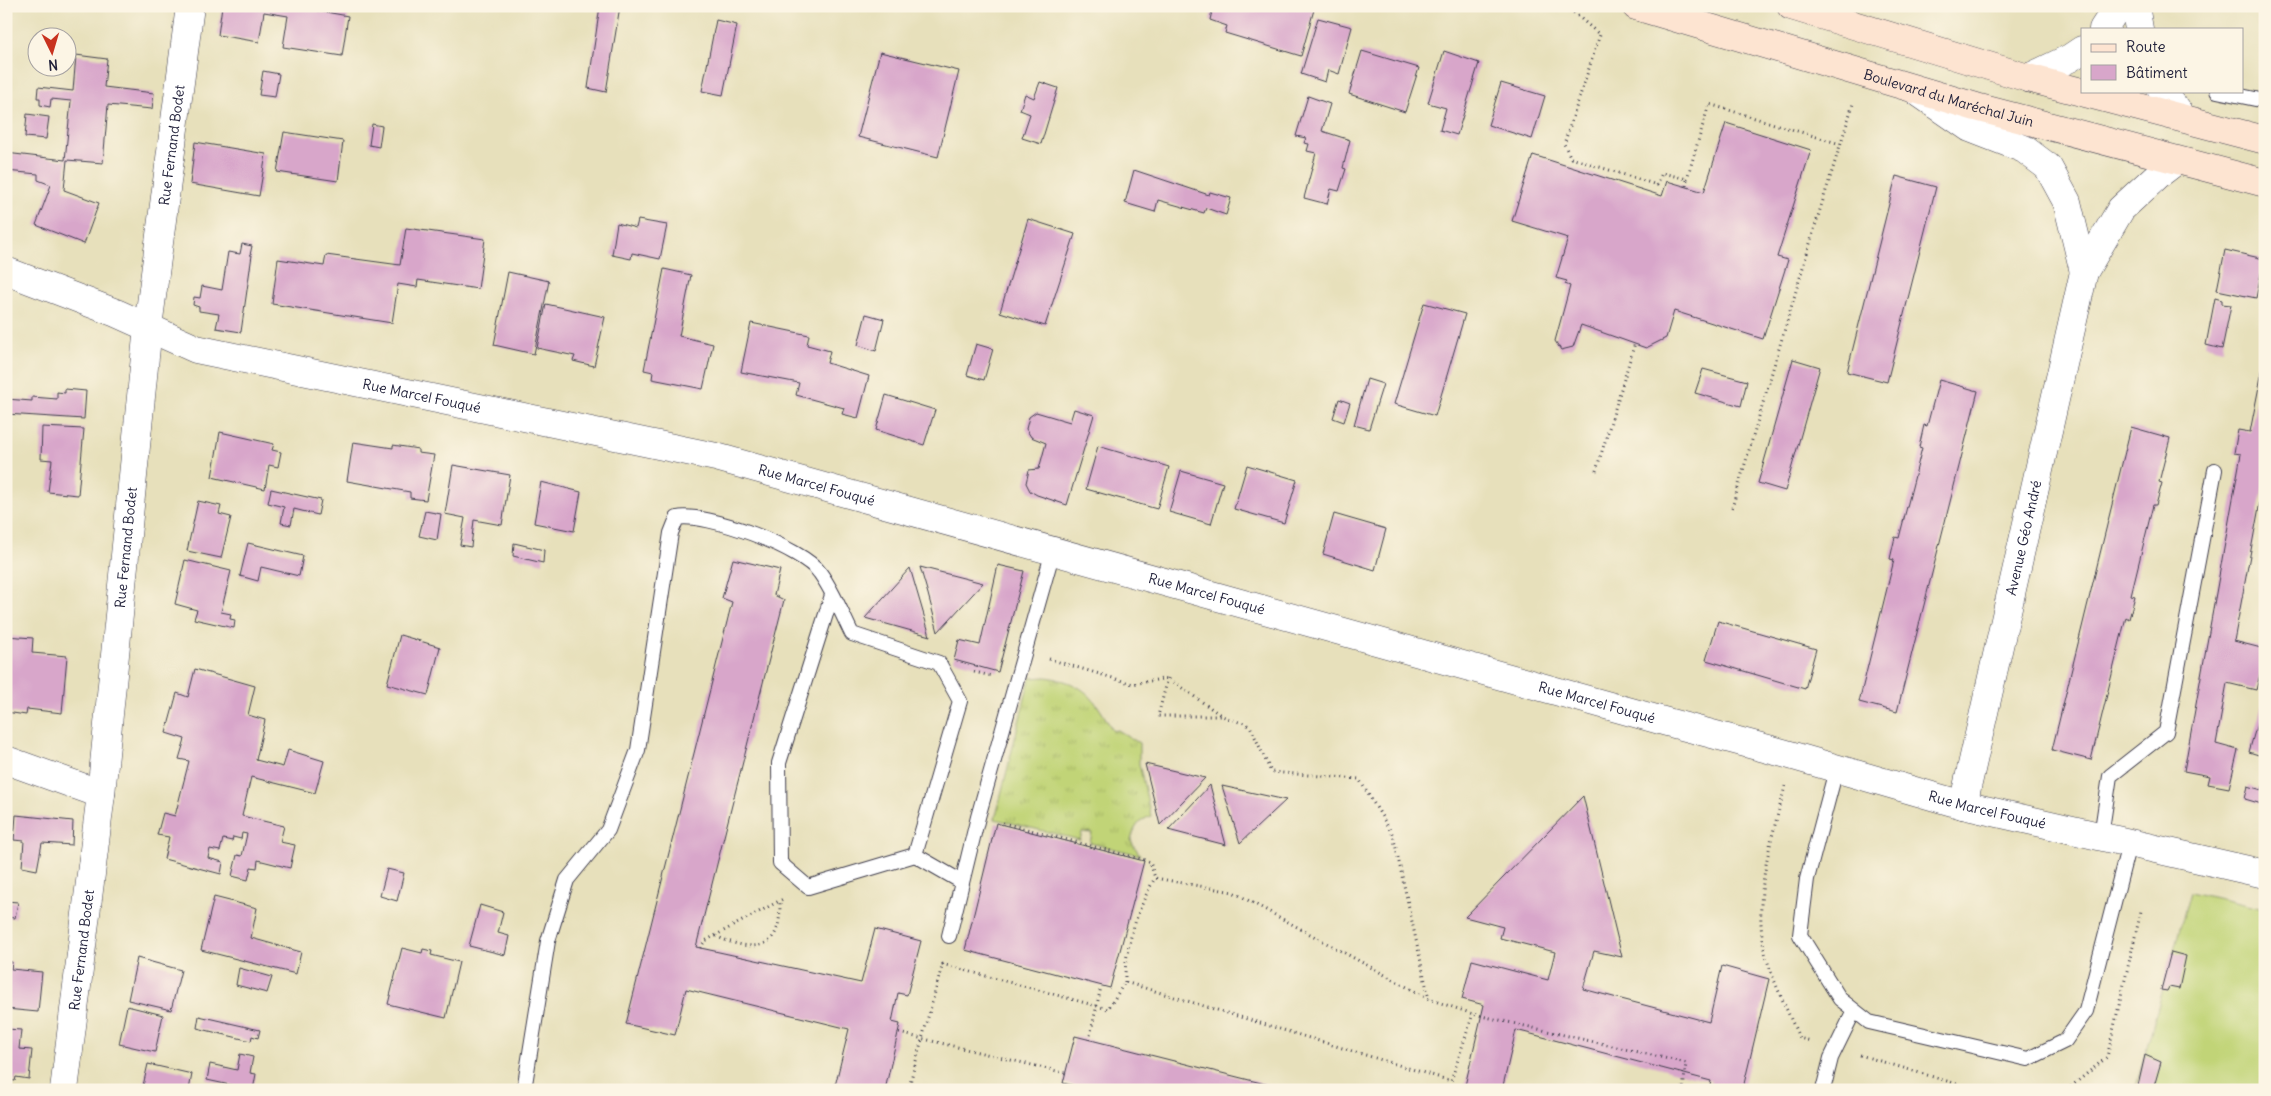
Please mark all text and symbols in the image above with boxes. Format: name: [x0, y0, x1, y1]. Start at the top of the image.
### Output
north arrow: [28, 28, 78, 78]
legend: [2081, 28, 2244, 92]
text: Route: [2126, 37, 2166, 56]
text: N: [48, 56, 59, 74]
text: Bâtiment: [2126, 63, 2188, 82]
street label: Boulevard du Maréchal Juin: [1862, 65, 2036, 131]
street label: Rue Fernand Bodet: [155, 84, 189, 207]
street label: Rue Marcel Fouqué: [361, 375, 482, 417]
street label: Rue Marcel Fouqué: [756, 460, 877, 510]
street label: Avenue Géo André: [2002, 479, 2045, 597]
street label: Rue Fernand Bodet: [111, 486, 141, 609]
street label: Rue Marcel Fouqué: [1146, 569, 1267, 619]
street label: Rue Marcel Fouqué: [1537, 678, 1657, 727]
street label: Rue Marcel Fouqué: [1927, 787, 2048, 833]
street label: Rue Fernand Bodet: [65, 888, 98, 1012]

